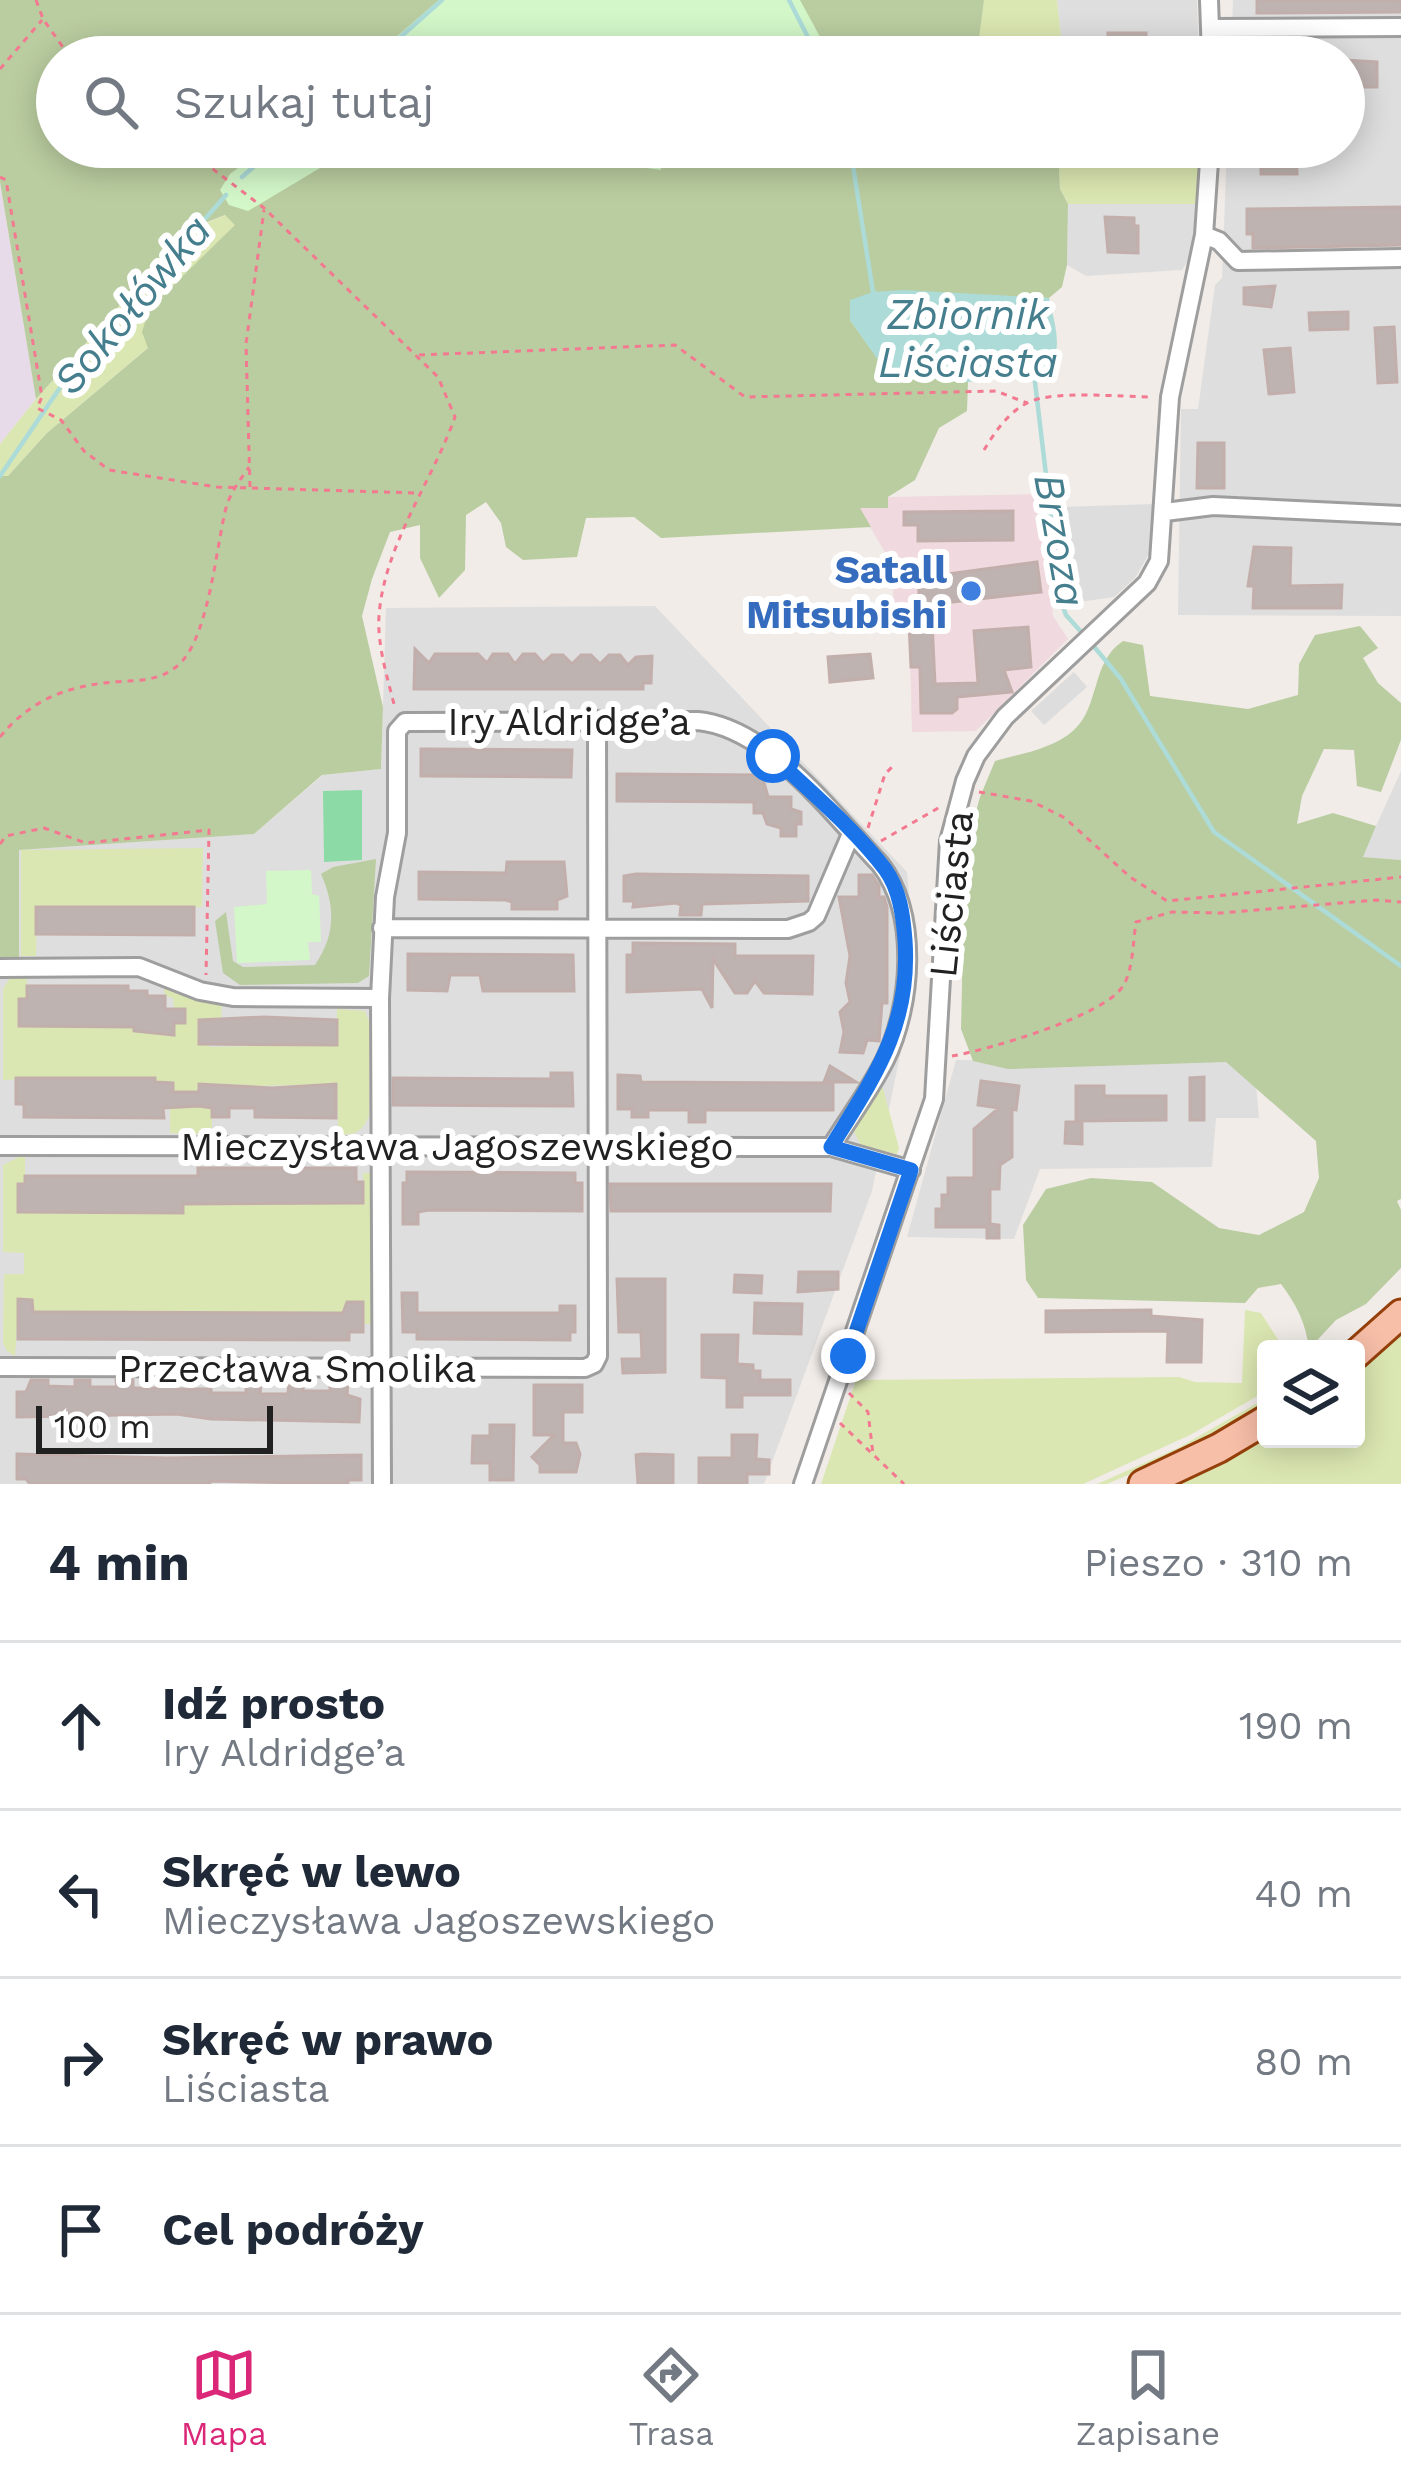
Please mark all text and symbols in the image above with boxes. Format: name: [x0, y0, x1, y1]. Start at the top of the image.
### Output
search box: [36, 36, 1365, 168]
icon: search: [78, 69, 144, 135]
text: Szukaj tutaj: [174, 76, 434, 129]
water label: Sokołówka: [43, 206, 221, 404]
water label: Zbiornik Liściasta: [878, 290, 1058, 387]
water label: Brzoza: [1024, 470, 1096, 610]
place label: Satall Mitsubishi: [746, 547, 947, 637]
marker: Satall Mitsubishi: [958, 578, 984, 604]
street label: Iry Aldridge’a: [447, 699, 691, 744]
route start: [746, 729, 800, 783]
street label: Liściasta: [920, 808, 982, 980]
street label: Mieczysława Jagoszewskiego: [180, 1124, 734, 1169]
route end: [821, 1329, 875, 1383]
map controls: [1257, 1340, 1365, 1448]
button: layers: [1257, 1340, 1365, 1448]
street label: Przecława Smolika: [118, 1346, 476, 1391]
scale bar: [36, 1400, 273, 1453]
text: 100 m: [54, 1407, 151, 1446]
text: 4 min: [48, 1533, 190, 1592]
text: Pieszo · 310 m: [1084, 1540, 1353, 1585]
text: Idź prosto: [162, 1677, 385, 1730]
icon: ahead: [48, 1693, 114, 1759]
text: 190 m: [1239, 1703, 1353, 1748]
text: Iry Aldridge’a: [162, 1730, 406, 1775]
text: Skręć w lewo: [162, 1845, 461, 1898]
icon: left: [48, 1861, 114, 1927]
text: 40 m: [1254, 1871, 1353, 1916]
text: Mieczysława Jagoszewskiego: [162, 1898, 715, 1943]
text: Skręć w prawo: [162, 2013, 493, 2066]
icon: right: [48, 2029, 114, 2095]
text: 80 m: [1254, 2039, 1353, 2084]
text: Liściasta: [162, 2066, 330, 2111]
icon: arrive: [48, 2197, 114, 2263]
text: Cel podróży: [162, 2203, 423, 2256]
tab: Mapa: [181, 2342, 267, 2453]
tab: Trasa: [629, 2342, 714, 2453]
tab: Zapisane: [1076, 2342, 1220, 2453]

